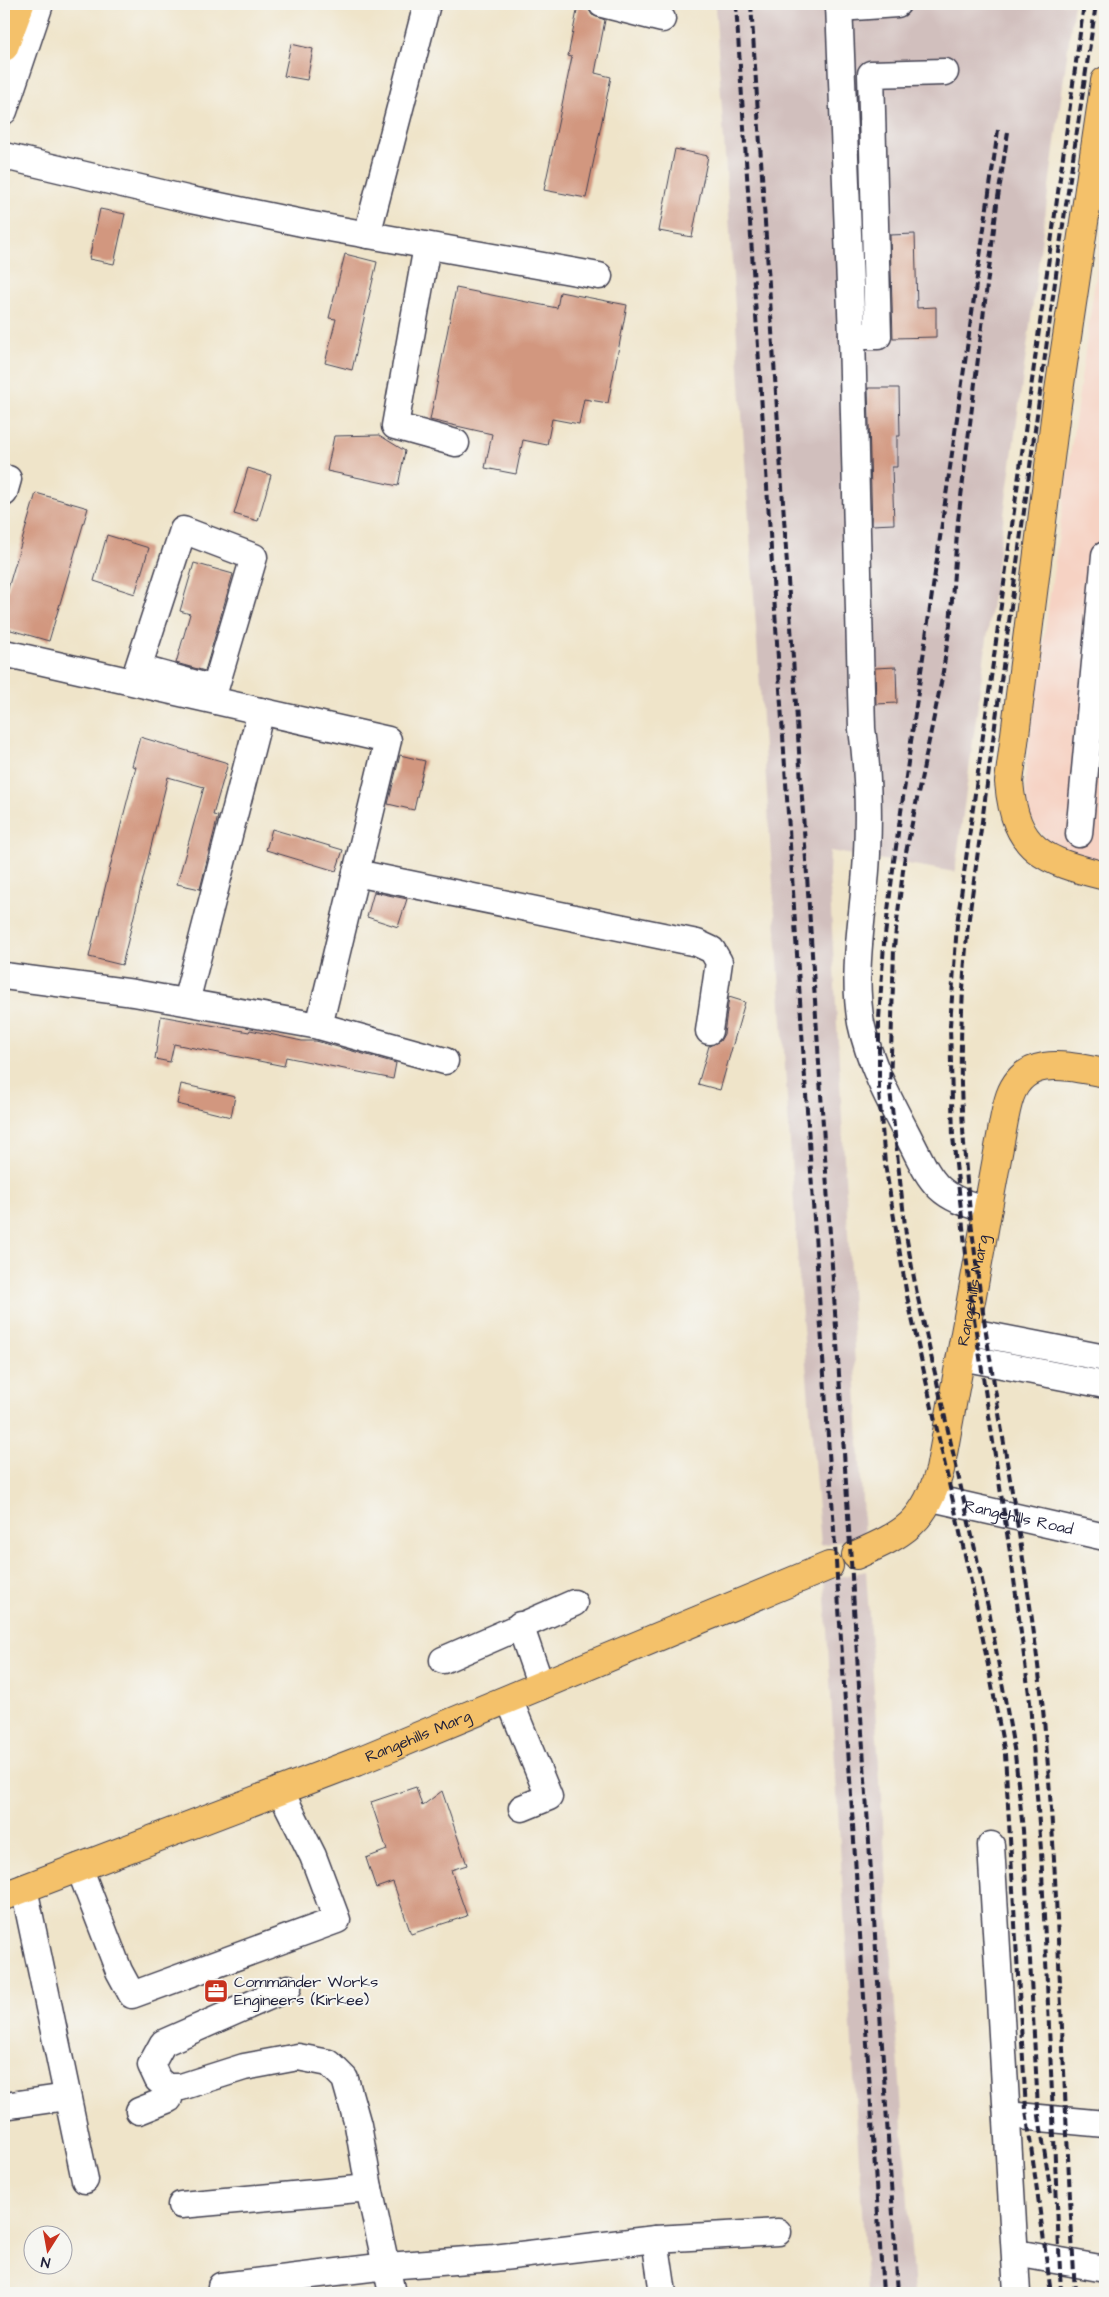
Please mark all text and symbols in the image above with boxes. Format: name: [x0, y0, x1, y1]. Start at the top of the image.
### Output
street label: Rangehills Marg: [952, 1233, 995, 1348]
street label: Rangehills Road: [962, 1495, 1075, 1541]
street label: Rangehills Marg: [362, 1704, 475, 1768]
place label: Commander Works Engineers (Kirkee): [234, 1971, 378, 2012]
office icon: Commander Works Engineers (Kirkee): [203, 1978, 229, 2004]
north arrow: [22, 2224, 72, 2274]
text: N: [39, 2251, 52, 2272]

